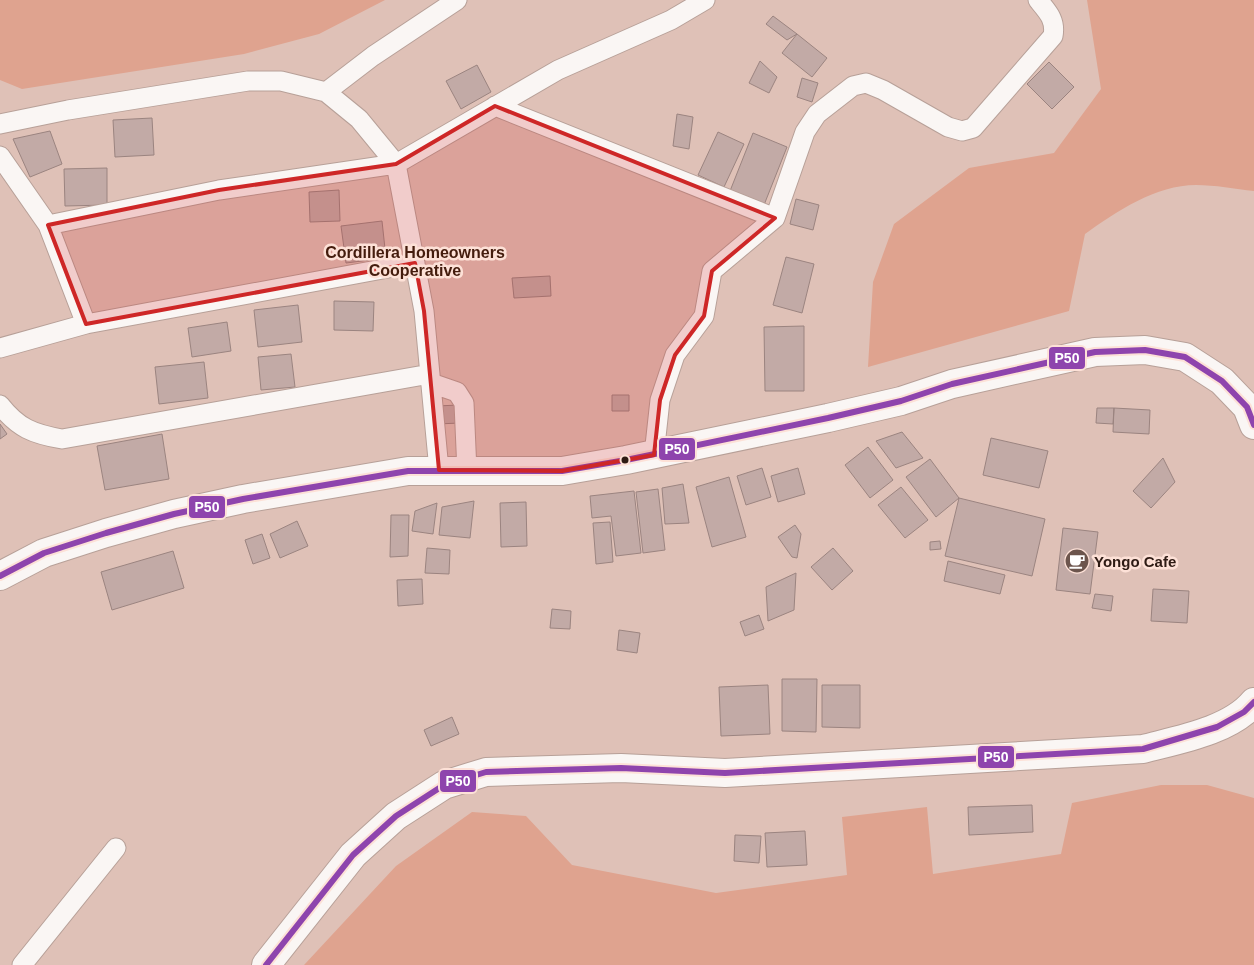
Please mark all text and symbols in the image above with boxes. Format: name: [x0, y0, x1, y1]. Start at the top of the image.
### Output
district label: Cordillera Homeowners Cooperative: [325, 244, 505, 279]
line badge: P50: [1048, 346, 1086, 370]
text: P50: [1055, 350, 1080, 366]
line badge: P50: [658, 437, 696, 461]
text: P50: [665, 441, 690, 457]
unlabelled marker: [620, 455, 630, 465]
line badge: P50: [188, 495, 226, 519]
text: P50: [195, 499, 220, 515]
cafe icon: Yongo Cafe: [1064, 548, 1090, 574]
place label: Yongo Cafe: [1094, 553, 1176, 570]
line badge: P50: [977, 745, 1015, 769]
text: P50: [984, 749, 1009, 765]
line badge: P50: [439, 769, 477, 793]
text: P50: [446, 773, 471, 789]

